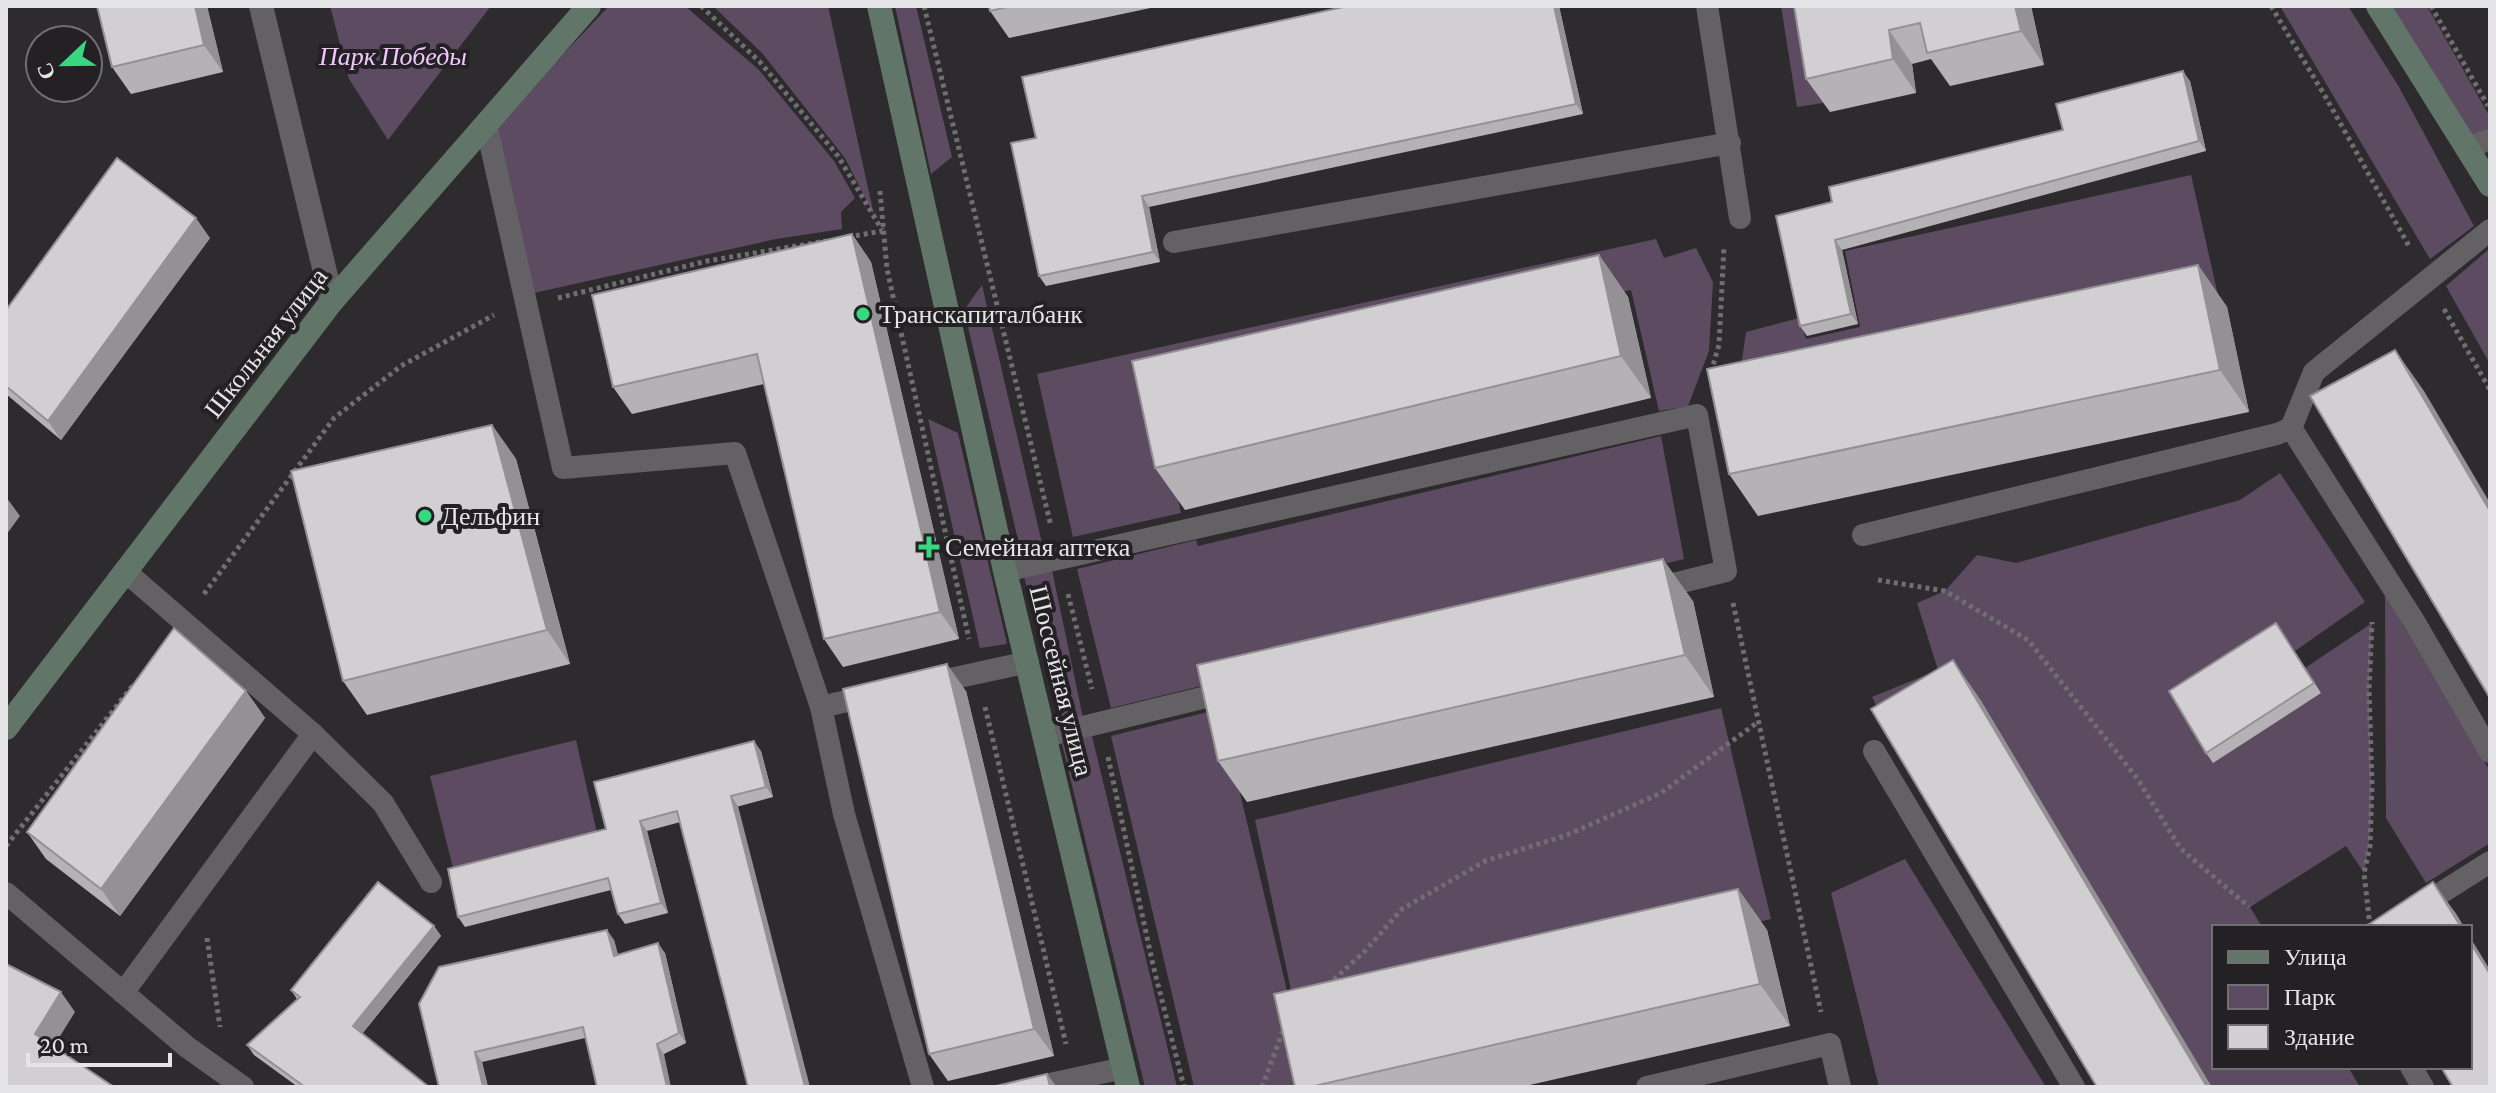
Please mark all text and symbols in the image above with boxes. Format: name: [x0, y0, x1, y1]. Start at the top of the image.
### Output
north arrow: [24, 24, 104, 104]
park label: Парк Победы: [318, 42, 467, 71]
text: С: [31, 59, 60, 83]
street label: Школьная улица: [199, 262, 334, 423]
place label: Транскапиталбанк: [879, 300, 1083, 329]
marker: Транскапиталбанк: [854, 305, 872, 323]
place label: Дельфин: [441, 502, 540, 531]
marker: Дельфин: [416, 507, 434, 525]
place label: Семейная аптека: [945, 533, 1131, 562]
marker: Семейная аптека: [920, 538, 938, 556]
street label: Шоссейная улица: [1023, 583, 1099, 780]
legend: [2212, 925, 2472, 1069]
text: Улица: [2284, 943, 2347, 970]
text: Парк: [2284, 983, 2336, 1010]
scale bar: [28, 1017, 170, 1067]
text: Здание: [2284, 1023, 2355, 1050]
text: 20 m: [40, 1031, 89, 1058]

